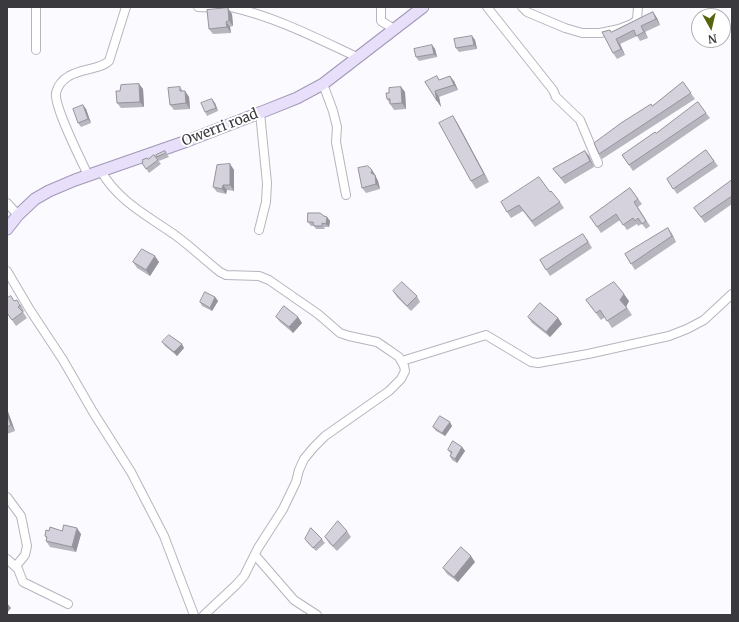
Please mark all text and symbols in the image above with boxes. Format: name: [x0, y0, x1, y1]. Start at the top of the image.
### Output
north arrow: [691, 8, 731, 48]
text: N: [707, 31, 718, 46]
street label: Owerri road: [179, 106, 261, 150]

